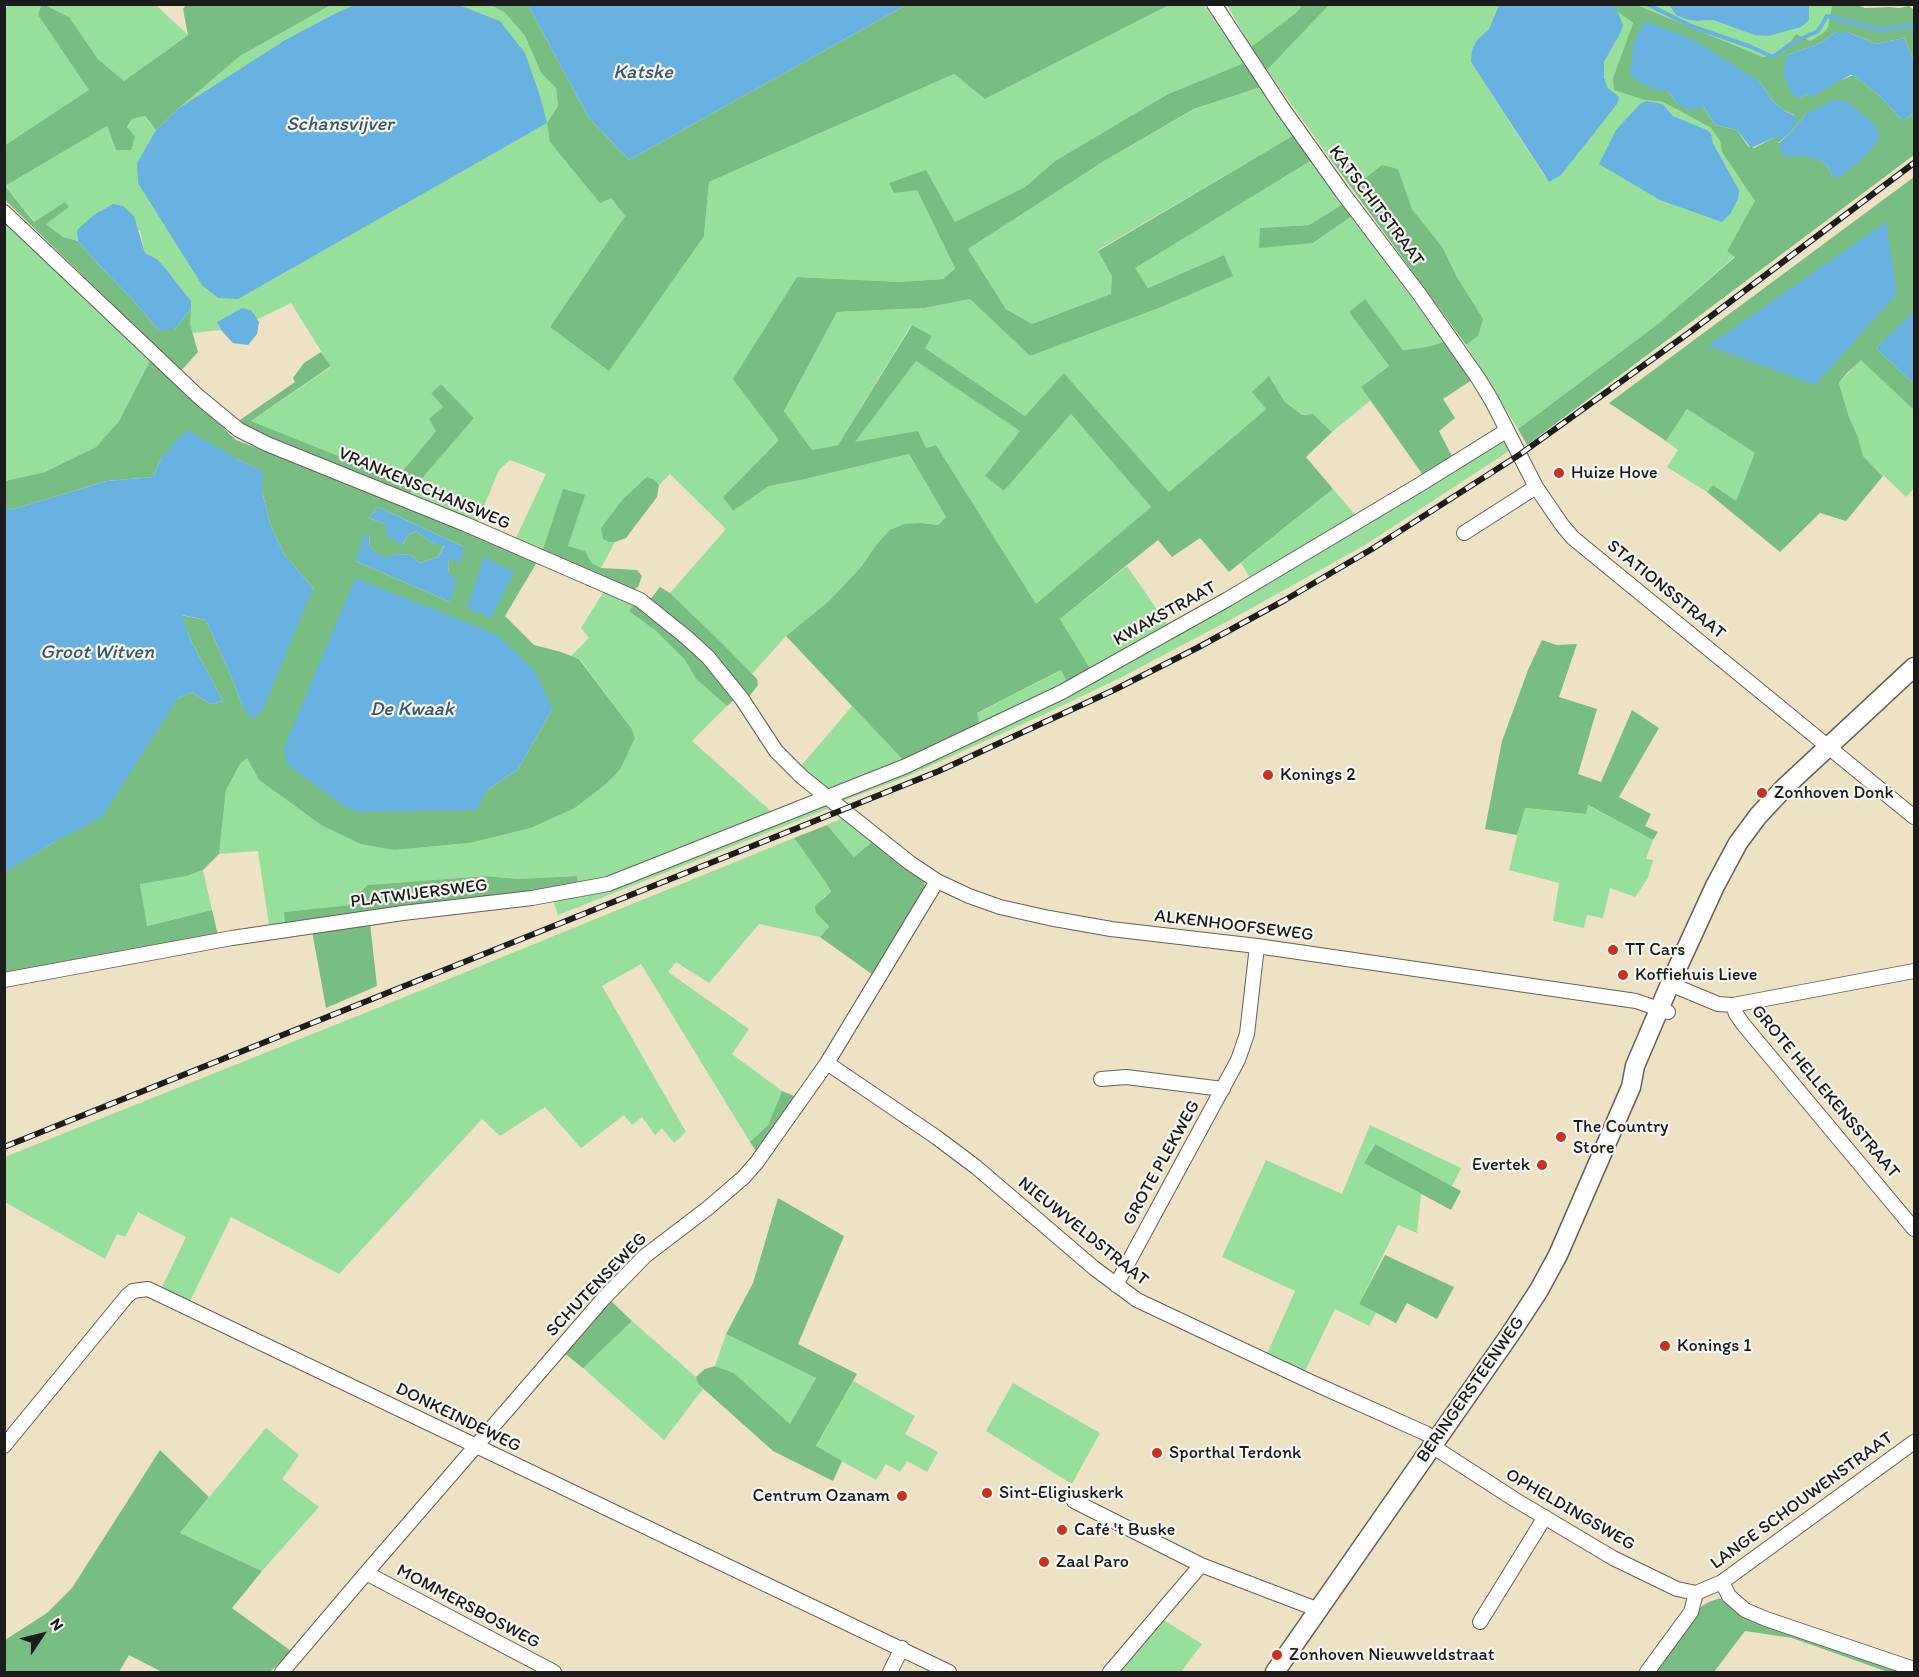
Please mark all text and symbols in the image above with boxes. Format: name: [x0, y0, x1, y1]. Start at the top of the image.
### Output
water label: Katske: [613, 61, 673, 85]
water label: Schansvijver: [286, 113, 394, 137]
street label: KATSCHITSTRAAT: [1324, 141, 1428, 271]
street label: VRANKENSCHANSWEG: [335, 443, 513, 535]
place label: Huize Hove: [1571, 462, 1658, 484]
marker: Huize Hove: [1552, 466, 1566, 480]
street label: STATIONSSTRAAT: [1602, 536, 1730, 644]
street label: KWAKSTRAAT: [1110, 577, 1220, 651]
water label: Groot Witven: [40, 641, 154, 665]
water label: De Kwaak: [370, 698, 454, 722]
place label: Konings 2: [1280, 764, 1356, 786]
marker: Konings 2: [1261, 768, 1275, 782]
place label: Zonhoven Donk: [1774, 782, 1894, 804]
marker: Zonhoven Donk: [1755, 786, 1769, 800]
street label: PLATWIJERSWEG: [349, 875, 489, 913]
street label: ALKENHOOFSEWEG: [1153, 906, 1315, 946]
place label: TT Cars: [1625, 939, 1685, 961]
marker: TT Cars: [1606, 943, 1620, 957]
place label: Koffiehuis Lieve: [1635, 964, 1757, 986]
marker: Koffiehuis Lieve: [1616, 968, 1630, 982]
street label: GROTE HELLEKENSSTRAAT: [1746, 1001, 1904, 1183]
street label: GROTE PLEKWEG: [1119, 1097, 1205, 1229]
place label: The Country Store: [1573, 1116, 1669, 1158]
marker: The Country Store: [1554, 1130, 1568, 1144]
place label: Evertek: [1472, 1154, 1530, 1176]
marker: Evertek: [1535, 1158, 1549, 1172]
street label: NIEUWVELDSTRAAT: [1013, 1173, 1153, 1291]
street label: SCHUTENSEWEG: [542, 1228, 652, 1342]
street label: BERINGERSTEENWEG: [1412, 1313, 1530, 1467]
place label: Konings 1: [1677, 1335, 1752, 1357]
marker: Konings 1: [1658, 1339, 1672, 1353]
street label: DONKEINDEWEG: [392, 1378, 524, 1458]
street label: LANGE SCHOUWENSTRAAT: [1706, 1427, 1898, 1575]
place label: Sporthal Terdonk: [1169, 1442, 1301, 1464]
marker: Sporthal Terdonk: [1150, 1446, 1164, 1460]
street label: OPHELDINGSWEG: [1501, 1464, 1639, 1556]
place label: Sint-Eligiuskerk: [999, 1482, 1123, 1504]
place label: Centrum Ozanam: [752, 1485, 890, 1507]
marker: Sint-Eligiuskerk: [980, 1486, 994, 1500]
marker: Centrum Ozanam: [895, 1489, 909, 1503]
place label: Café 't Buske: [1074, 1519, 1175, 1541]
marker: Café 't Buske: [1055, 1523, 1069, 1537]
place label: Zaal Paro: [1056, 1551, 1129, 1573]
marker: Zaal Paro: [1037, 1555, 1051, 1569]
street label: MOMMERSBOSWEG: [393, 1560, 543, 1654]
north arrow: [12, 1605, 72, 1665]
text: N: [46, 1615, 68, 1634]
place label: Zonhoven Nieuwveldstraat: [1289, 1644, 1495, 1666]
marker: Zonhoven Nieuwveldstraat: [1270, 1648, 1284, 1662]

